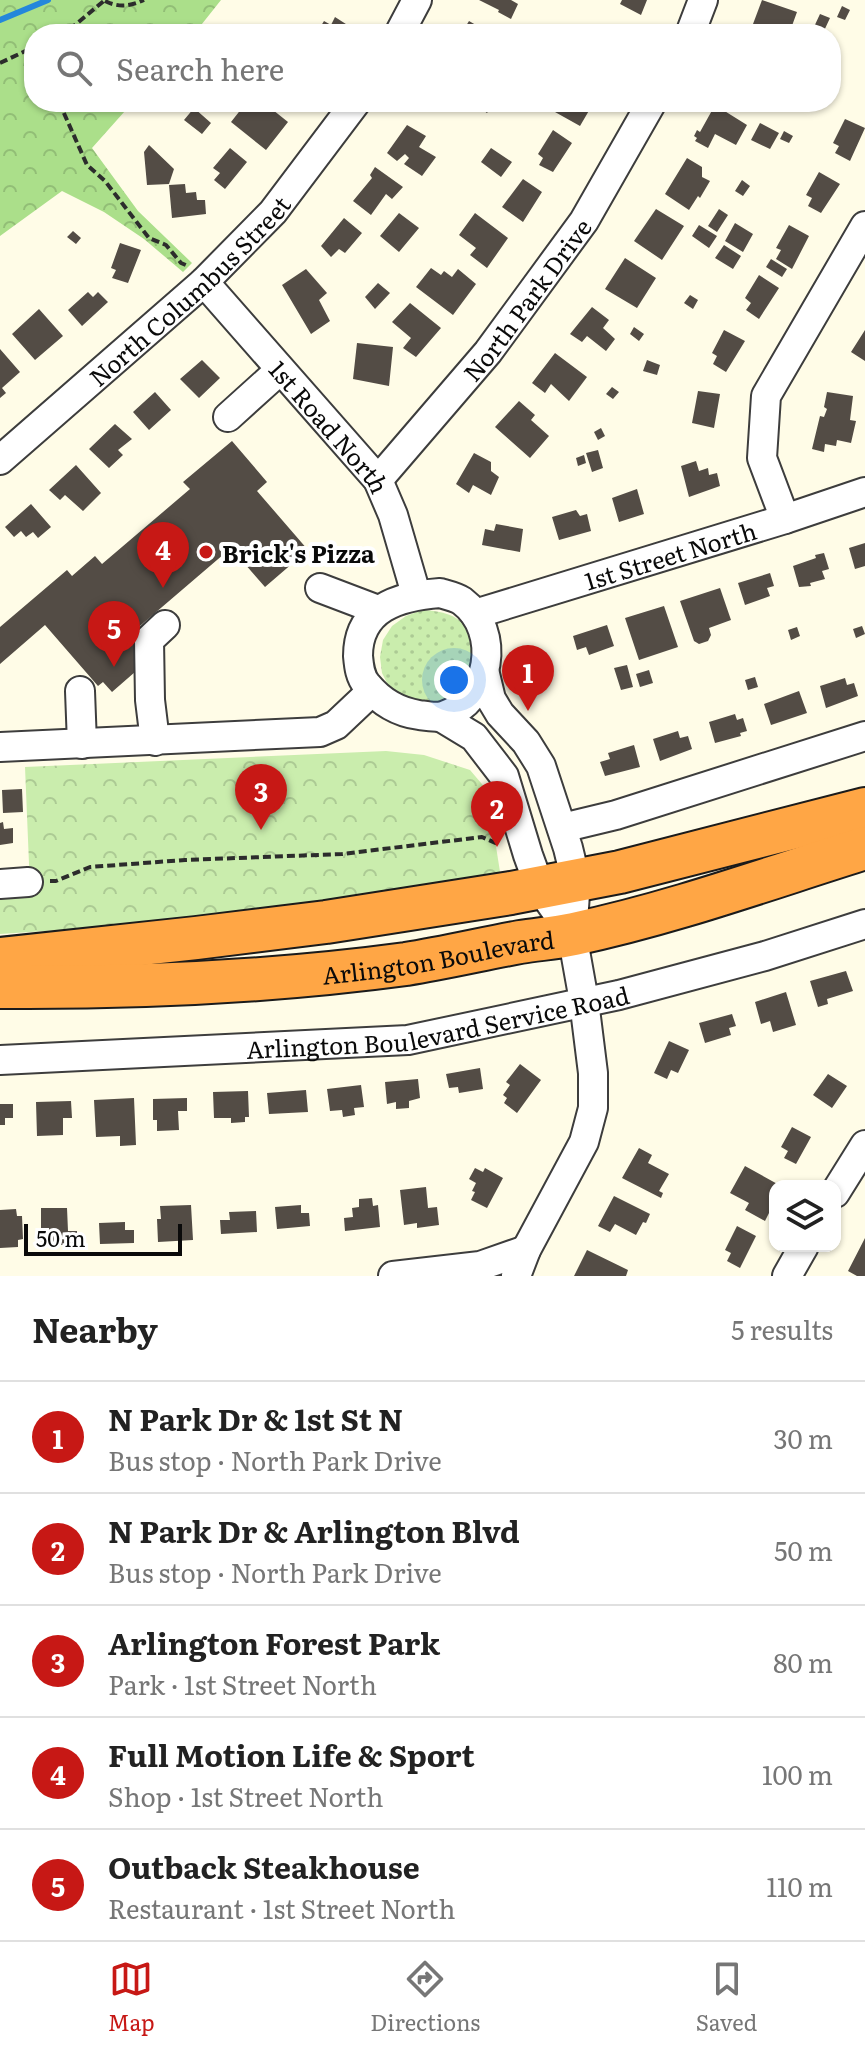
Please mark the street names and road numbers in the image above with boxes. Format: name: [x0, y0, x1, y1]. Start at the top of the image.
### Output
street label: North Columbus Street: [80, 187, 298, 393]
street label: North Park Drive: [454, 210, 598, 388]
street label: 1st Road North: [262, 352, 399, 498]
street label: 1st Street North: [580, 511, 760, 597]
street label: Arlington Boulevard: [320, 920, 556, 991]
street label: Arlington Boulevard Service Road: [245, 976, 633, 1065]

